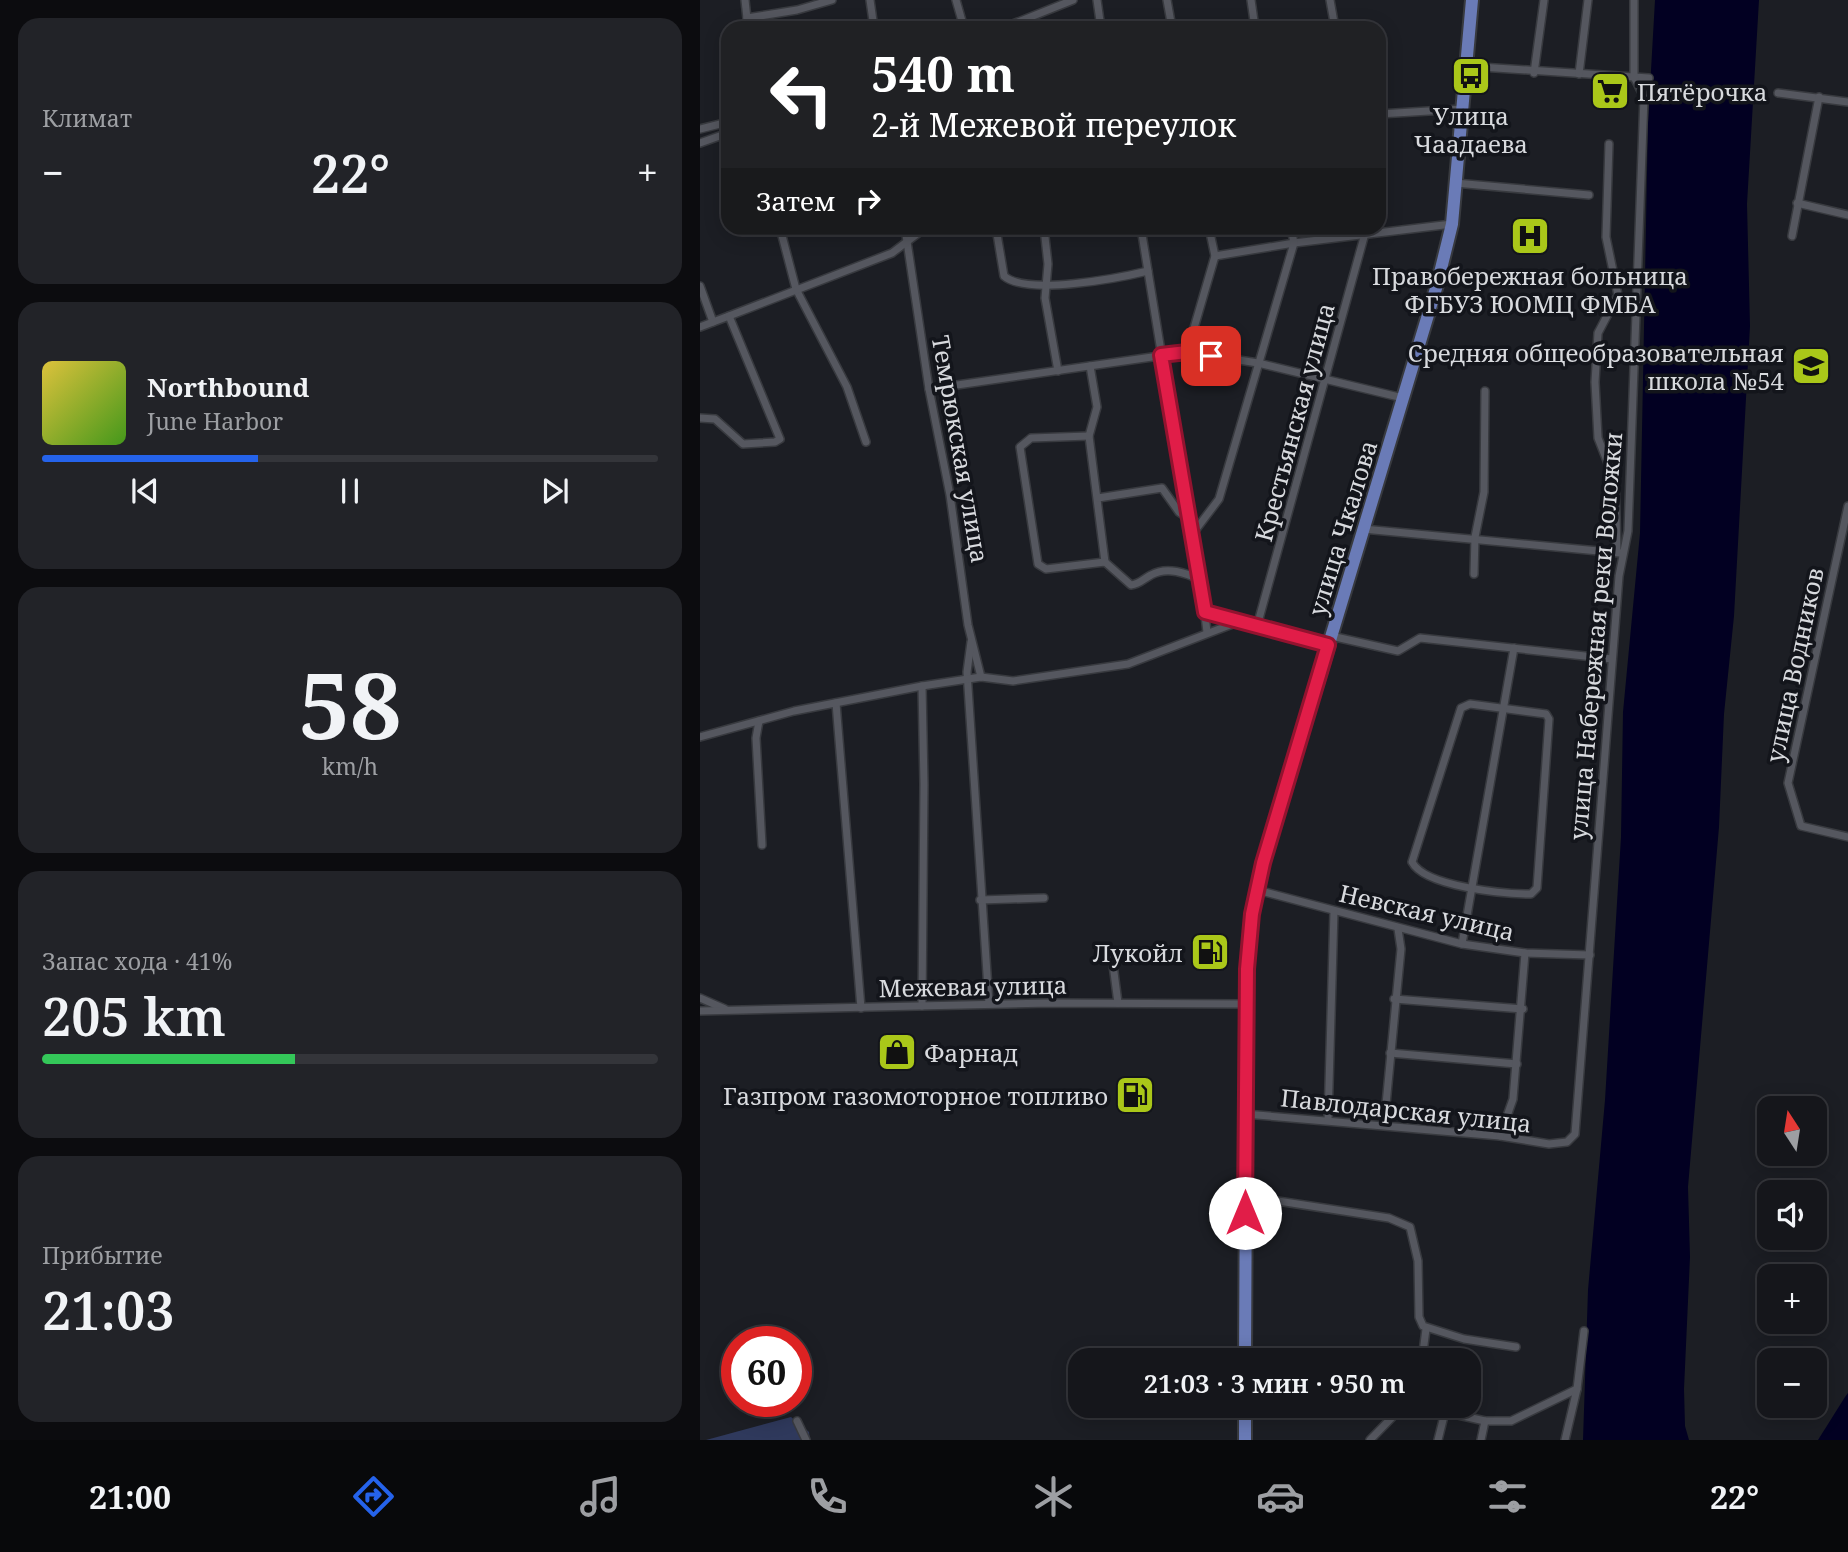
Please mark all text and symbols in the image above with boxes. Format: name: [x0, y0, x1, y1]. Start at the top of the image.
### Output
text: 540 m: [871, 40, 1015, 106]
icon: left: [756, 49, 847, 140]
bus stop icon: Улица Чаадаева: [1450, 55, 1492, 97]
supermarket icon: Пятёрочка: [1589, 70, 1631, 112]
place label: Пятёрочка: [1637, 75, 1767, 108]
place label: Улица Чаадаева: [1414, 99, 1528, 160]
text: Климат: [42, 102, 132, 134]
text: 2-й Межевой переулок: [871, 103, 1236, 146]
text: 22°: [311, 137, 390, 208]
text: −: [42, 146, 64, 198]
text: +: [637, 146, 658, 198]
icon: right: [849, 182, 887, 220]
text: Затем: [756, 183, 835, 219]
hospital icon: Правобережная больница ФГБУЗ ЮОМЦ ФМБА: [1509, 215, 1551, 257]
place label: Правобережная больница ФГБУЗ ЮОМЦ ФМБА: [1372, 259, 1688, 320]
street label: Крестьянская улица: [1246, 299, 1342, 545]
pin: [1181, 326, 1241, 386]
street label: Темрюкская улица: [925, 333, 997, 565]
place label: Средняя общеобразовательная школа №54: [1408, 336, 1785, 397]
icon: arrive: [1192, 337, 1230, 375]
school or university icon: Средняя общеобразовательная школа №54: [1790, 345, 1832, 387]
text: Northbound: [147, 369, 309, 405]
text: June Harbor: [147, 405, 283, 437]
street label: улица Набережная реки Воложки: [1561, 431, 1629, 841]
street label: улица Чкалова: [1300, 436, 1384, 620]
icon: previous: [126, 472, 164, 510]
icon: pause: [331, 472, 369, 510]
icon: next: [536, 472, 574, 510]
street label: улица Водников: [1757, 565, 1831, 765]
text: 58: [299, 642, 401, 766]
text: km/h: [322, 750, 378, 782]
street label: Невская улица: [1336, 876, 1518, 948]
fuel station icon: Лукойл: [1189, 931, 1231, 973]
place label: Лукойл: [1093, 936, 1183, 969]
text: Запас хода · 41%: [42, 945, 232, 977]
street label: Межевая улица: [878, 968, 1068, 1004]
text: 205 km: [42, 980, 226, 1051]
shop icon: Фарнад: [876, 1031, 918, 1073]
place label: Фарнад: [924, 1036, 1018, 1069]
fuel station icon: Газпром газомоторное топливо: [1114, 1074, 1156, 1116]
place label: Газпром газомоторное топливо: [723, 1079, 1108, 1112]
street label: Павлодарская улица: [1279, 1080, 1533, 1140]
north arrow: [1757, 1096, 1827, 1166]
map controls: [1757, 1096, 1827, 1418]
position arrow: [1208, 1176, 1282, 1250]
button: sound: [1757, 1180, 1827, 1250]
text: Прибытие: [42, 1239, 163, 1271]
button: +: [1757, 1264, 1827, 1334]
text: 21:03: [42, 1274, 175, 1345]
speed limit sign: 60: [721, 1326, 812, 1417]
button: −: [1757, 1348, 1827, 1418]
text: 21:03 · 3 мин · 950 m: [1143, 1365, 1406, 1401]
icon: directions: [349, 1472, 398, 1521]
icon: music: [576, 1472, 625, 1521]
icon: phone: [803, 1472, 852, 1521]
icon: climate: [1029, 1472, 1078, 1521]
icon: car: [1256, 1472, 1305, 1521]
icon: filters: [1483, 1472, 1532, 1521]
text: 21:00: [89, 1475, 171, 1518]
text: 22°: [1710, 1475, 1759, 1518]

